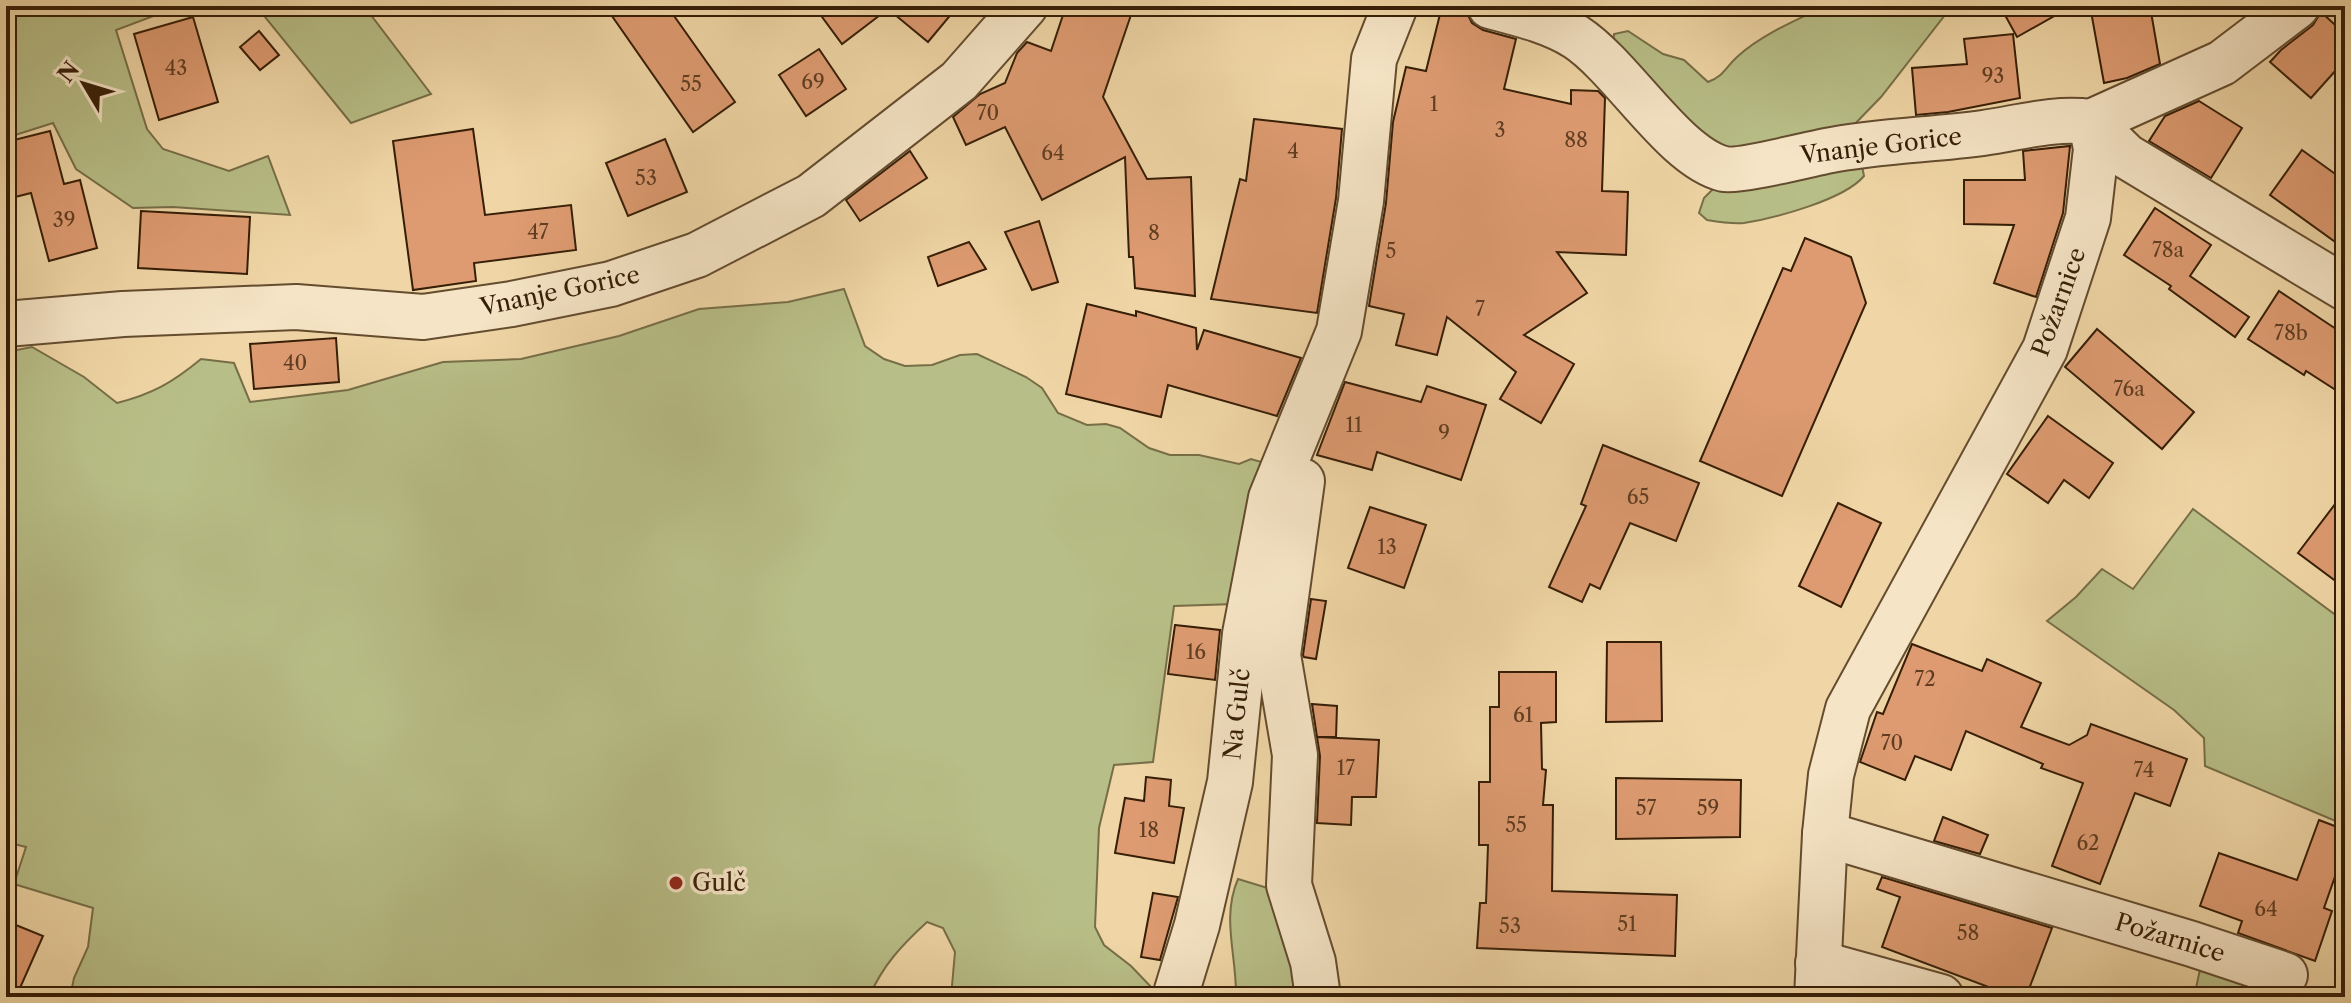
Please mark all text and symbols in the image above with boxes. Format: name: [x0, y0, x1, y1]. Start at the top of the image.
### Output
north arrow: [44, 44, 124, 124]
text: N: [52, 56, 85, 88]
house number: 43: [165, 56, 187, 80]
house number: 93: [1982, 64, 2004, 88]
house number: 69: [801, 70, 825, 94]
house number: 55: [680, 72, 702, 96]
house number: 1: [1430, 92, 1439, 116]
house number: 70: [977, 101, 999, 125]
house number: 3: [1494, 118, 1506, 142]
street label: Vnanje Gorice: [1798, 121, 1963, 170]
house number: 88: [1564, 128, 1588, 152]
house number: 4: [1287, 139, 1299, 163]
house number: 64: [1041, 141, 1065, 165]
house number: 53: [635, 166, 657, 190]
house number: 39: [53, 208, 75, 232]
house number: 47: [527, 220, 549, 244]
house number: 8: [1148, 221, 1160, 245]
house number: 78a: [2152, 238, 2185, 262]
house number: 5: [1386, 239, 1396, 263]
street label: Požarnice: [2025, 244, 2092, 360]
street label: Vnanje Gorice: [477, 259, 642, 322]
house number: 7: [1475, 297, 1485, 321]
house number: 78b: [2274, 321, 2308, 345]
house number: 40: [283, 351, 307, 375]
house number: 76a: [2113, 377, 2145, 401]
house number: 11: [1346, 413, 1363, 437]
house number: 9: [1438, 421, 1450, 445]
house number: 65: [1627, 485, 1649, 509]
house number: 13: [1377, 535, 1397, 559]
house number: 16: [1186, 640, 1206, 664]
street label: Na Gulč: [1217, 667, 1256, 761]
house number: 72: [1914, 667, 1936, 691]
house number: 61: [1513, 703, 1534, 727]
house number: 70: [1881, 731, 1903, 755]
house number: 17: [1337, 756, 1355, 780]
house number: 74: [2134, 758, 2154, 782]
house number: 57: [1636, 796, 1657, 820]
house number: 59: [1697, 796, 1719, 820]
house number: 55: [1505, 813, 1527, 837]
house number: 18: [1139, 818, 1159, 842]
house number: 62: [2076, 831, 2100, 855]
place label: Gulč: [692, 868, 746, 897]
marker: Gulč: [667, 874, 685, 892]
house number: 64: [2254, 897, 2278, 921]
street label: Požarnice: [2112, 907, 2229, 968]
house number: 51: [1617, 912, 1637, 936]
house number: 53: [1499, 914, 1521, 938]
house number: 58: [1957, 921, 1979, 945]

